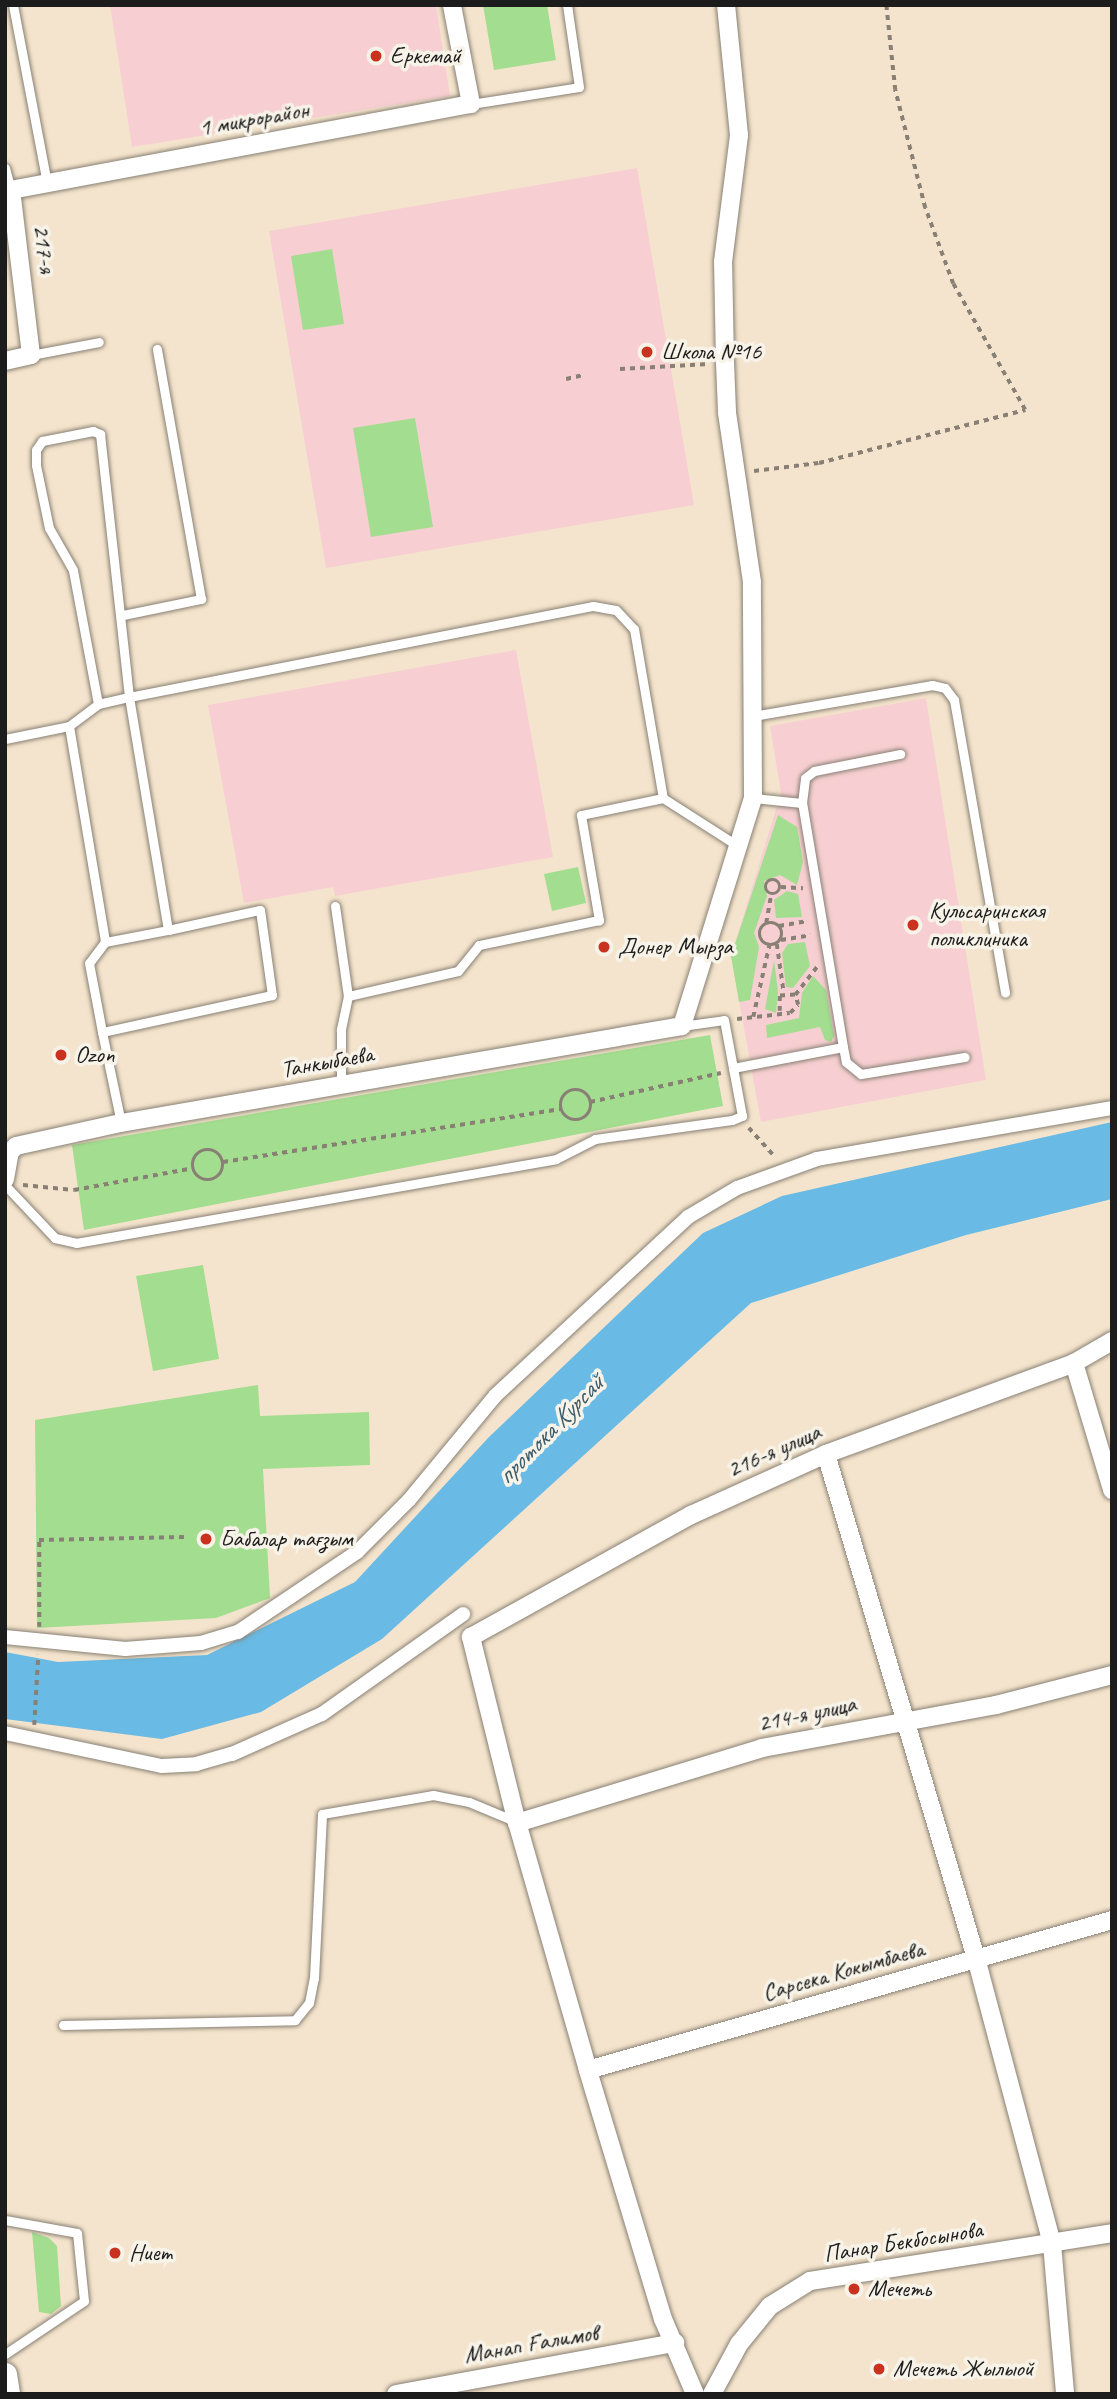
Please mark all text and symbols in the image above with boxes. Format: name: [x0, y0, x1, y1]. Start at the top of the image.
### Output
place label: Еркемай: [390, 42, 461, 70]
marker: Еркемай: [368, 48, 384, 64]
street label: 1 микрорайон: [197, 95, 311, 143]
street label: 217-я: [26, 223, 62, 275]
place label: Школа №16: [661, 338, 761, 366]
marker: Школа №16: [639, 344, 655, 360]
place label: Кульсаринская поликлиника: [929, 897, 1044, 953]
marker: Кульсаринская поликлиника: [903, 915, 923, 935]
place label: Донер Мырза: [618, 933, 733, 961]
marker: Донер Мырза: [596, 939, 612, 955]
street label: Танкыбаева: [279, 1040, 375, 1084]
place label: Ozon: [75, 1041, 114, 1069]
marker: Ozon: [53, 1047, 69, 1063]
water label: протока Курсай: [490, 1369, 610, 1491]
street label: 216-я улица: [722, 1417, 826, 1485]
place label: Бабалар тағзым: [220, 1525, 353, 1553]
marker: Бабалар тағзым: [198, 1531, 214, 1547]
street label: 214-я улица: [755, 1689, 859, 1739]
street label: Сарсека Кокымбаева: [759, 1934, 927, 2008]
street label: Панар Бекбосынова: [822, 2215, 984, 2269]
place label: Ниет: [129, 2239, 171, 2267]
marker: Ниет: [107, 2245, 123, 2261]
place label: Мечеть: [868, 2275, 931, 2303]
marker: Мечеть: [846, 2281, 862, 2297]
street label: Манап Ғалимов: [462, 2318, 600, 2370]
place label: Мечеть Жылыой: [893, 2355, 1034, 2383]
marker: Мечеть Жылыой: [871, 2361, 887, 2377]

